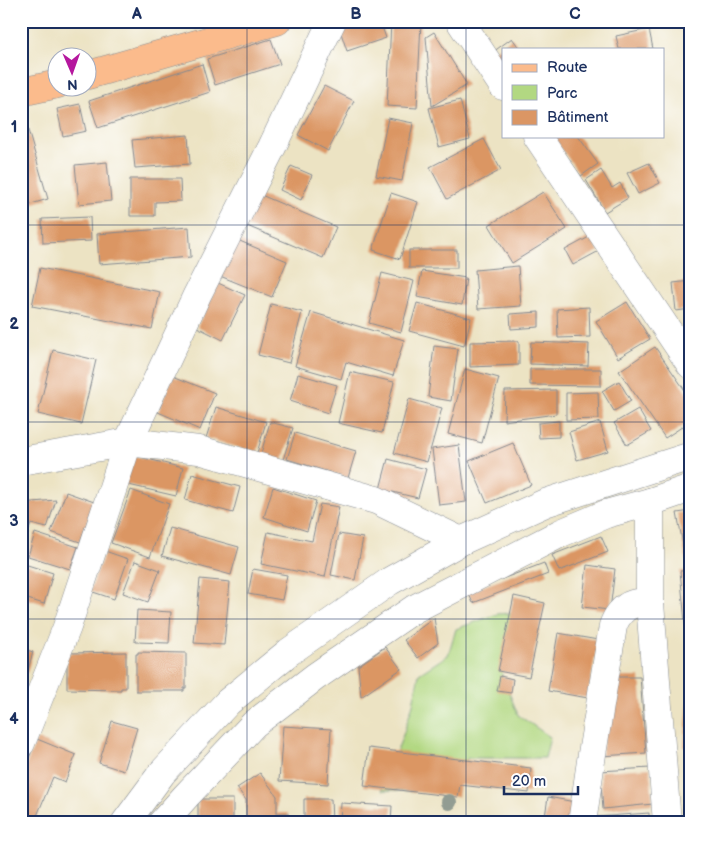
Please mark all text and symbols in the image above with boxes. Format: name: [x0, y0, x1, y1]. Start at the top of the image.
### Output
text: A: [131, 5, 142, 24]
text: B: [350, 5, 362, 24]
text: C: [569, 5, 581, 24]
north arrow: [48, 48, 98, 98]
legend: [502, 48, 664, 138]
text: Route: [547, 58, 588, 77]
text: N: [67, 76, 78, 93]
text: Parc: [547, 84, 577, 103]
text: Bâtiment: [547, 108, 609, 127]
text: 1: [11, 118, 17, 137]
text: 2: [9, 315, 19, 334]
text: 3: [9, 512, 19, 531]
text: 4: [9, 710, 19, 729]
scale bar: [504, 764, 578, 796]
text: 20 m: [512, 772, 546, 791]

